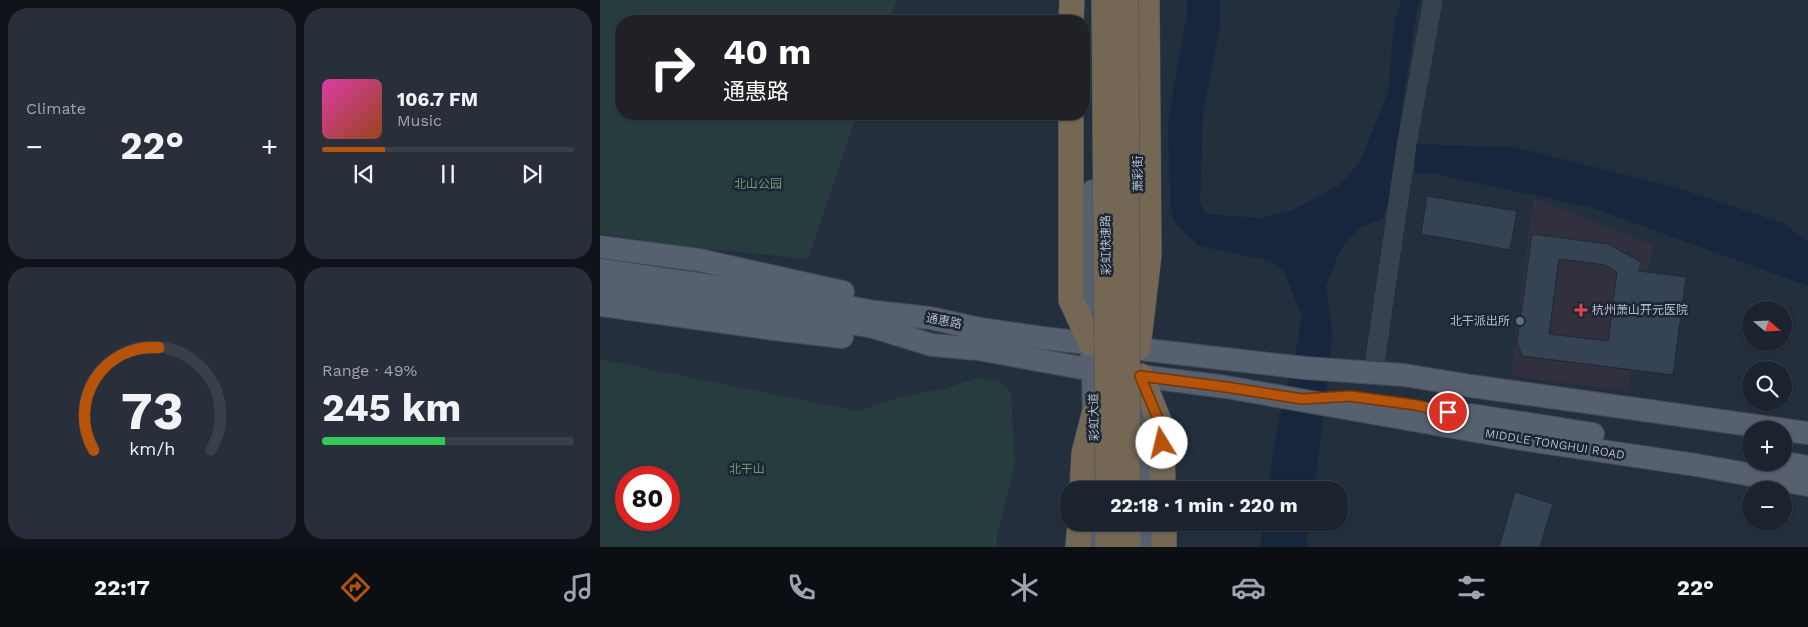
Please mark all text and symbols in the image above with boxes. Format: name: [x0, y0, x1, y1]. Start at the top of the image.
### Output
text: 40 m: [723, 31, 811, 73]
icon: right: [640, 35, 705, 100]
text: 通惠路: [723, 79, 789, 104]
text: 106.7 FM: [397, 88, 478, 111]
text: Climate: [26, 99, 86, 118]
text: Music: [397, 111, 442, 130]
text: 22°: [120, 124, 184, 168]
text: −: [26, 130, 43, 163]
text: +: [261, 130, 278, 163]
street label: 萧彩街: [1131, 156, 1145, 192]
icon: previous: [350, 160, 378, 188]
icon: pause: [434, 160, 462, 188]
icon: next: [518, 160, 546, 188]
park label: 北山公园: [734, 177, 782, 191]
street label: 彩虹快速路: [1098, 215, 1114, 275]
north arrow: [1742, 301, 1792, 351]
map controls: [1742, 301, 1792, 531]
marker: 杭州萧山开元医院: [1574, 303, 1588, 317]
place label: 杭州萧山开元医院: [1592, 303, 1688, 317]
street label: 通惠路: [925, 311, 963, 331]
place label: 北干派出所: [1450, 314, 1510, 328]
marker: 北干派出所: [1514, 315, 1526, 327]
text: Range · 49%: [322, 361, 417, 380]
button: search: [1742, 361, 1792, 411]
text: 73: [121, 381, 183, 442]
text: 245 km: [322, 386, 461, 430]
pin: [1427, 391, 1469, 433]
street label: 彩虹大道: [1087, 393, 1101, 441]
icon: arrive: [1434, 398, 1462, 426]
position arrow: [1135, 416, 1187, 468]
button: +: [1742, 421, 1792, 471]
street label: MIDDLE TONGHUI ROAD: [1484, 426, 1626, 462]
text: km/h: [129, 438, 175, 459]
park label: 北干山: [729, 462, 765, 476]
speed limit sign: 80: [615, 466, 680, 531]
button: −: [1742, 481, 1792, 531]
text: 22:18 · 1 min · 220 m: [1110, 494, 1298, 517]
icon: directions: [338, 570, 373, 605]
icon: music: [561, 570, 596, 605]
icon: phone: [784, 570, 819, 605]
icon: climate: [1007, 570, 1042, 605]
icon: car: [1231, 570, 1266, 605]
icon: filters: [1454, 570, 1489, 605]
text: 22:17: [94, 575, 150, 600]
text: 22°: [1677, 575, 1714, 600]

